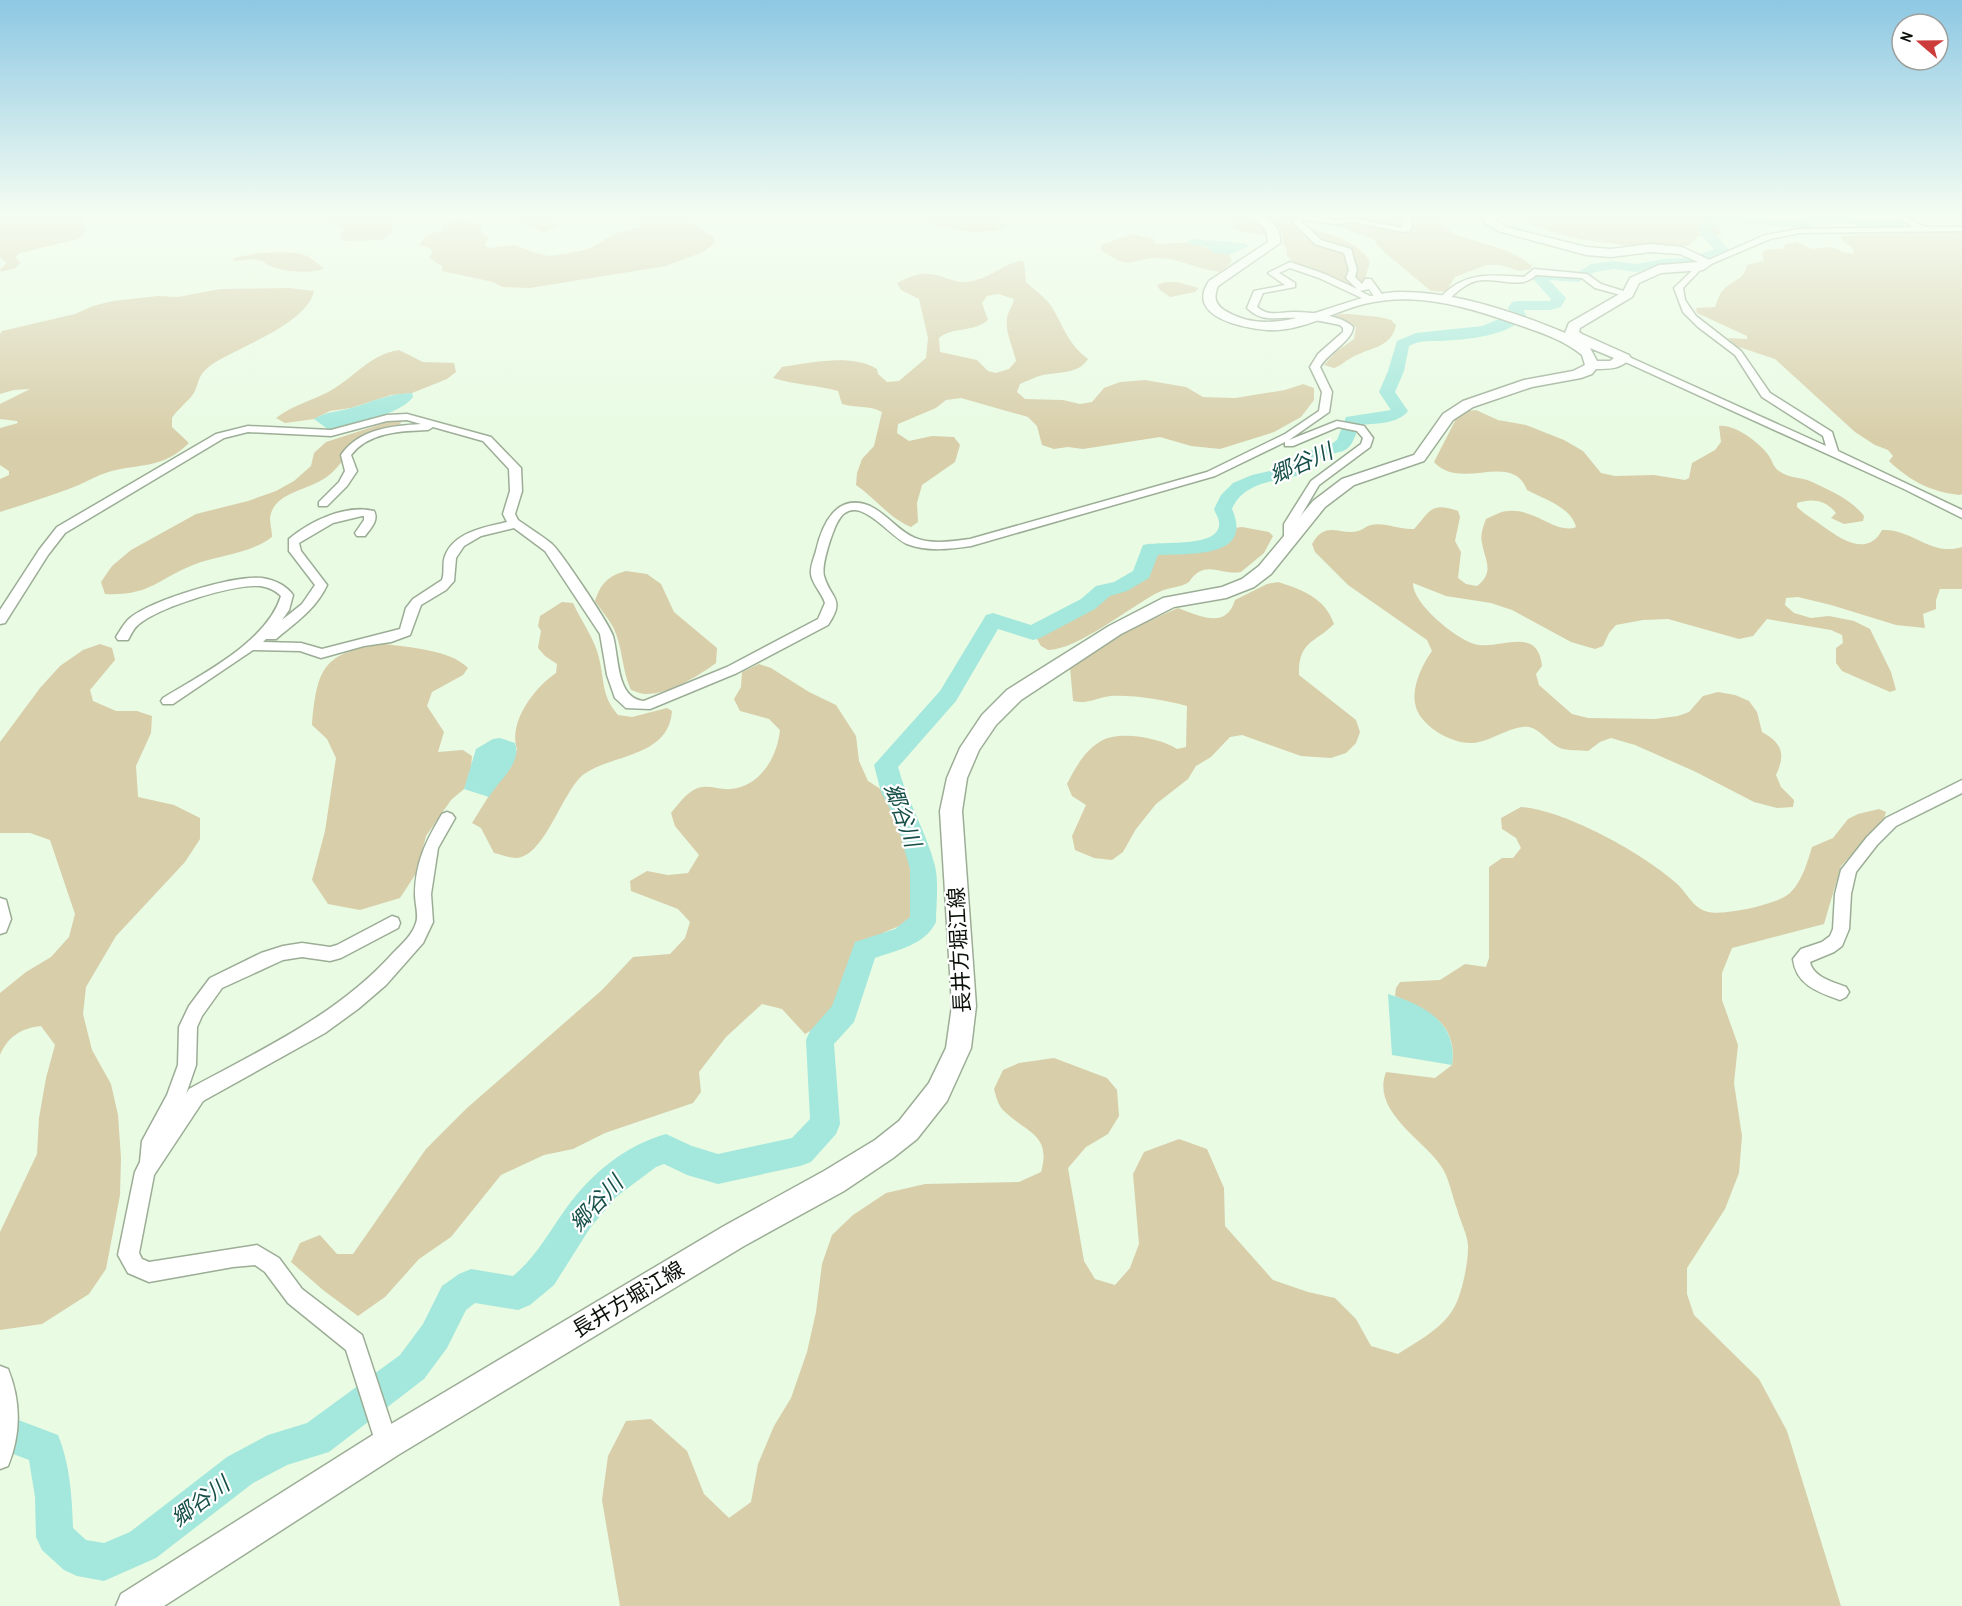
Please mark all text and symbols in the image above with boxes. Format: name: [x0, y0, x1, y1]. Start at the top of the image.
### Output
north arrow: [1890, 12, 1950, 72]
text: N: [1894, 29, 1918, 45]
water label: 郷谷川: [1265, 435, 1339, 490]
water label: 郷谷川: [878, 779, 929, 853]
street label: 長井方堀江線: [941, 886, 977, 1014]
water label: 郷谷川: [563, 1167, 631, 1237]
street label: 長井方堀江線: [567, 1254, 689, 1344]
water label: 郷谷川: [165, 1468, 237, 1533]

